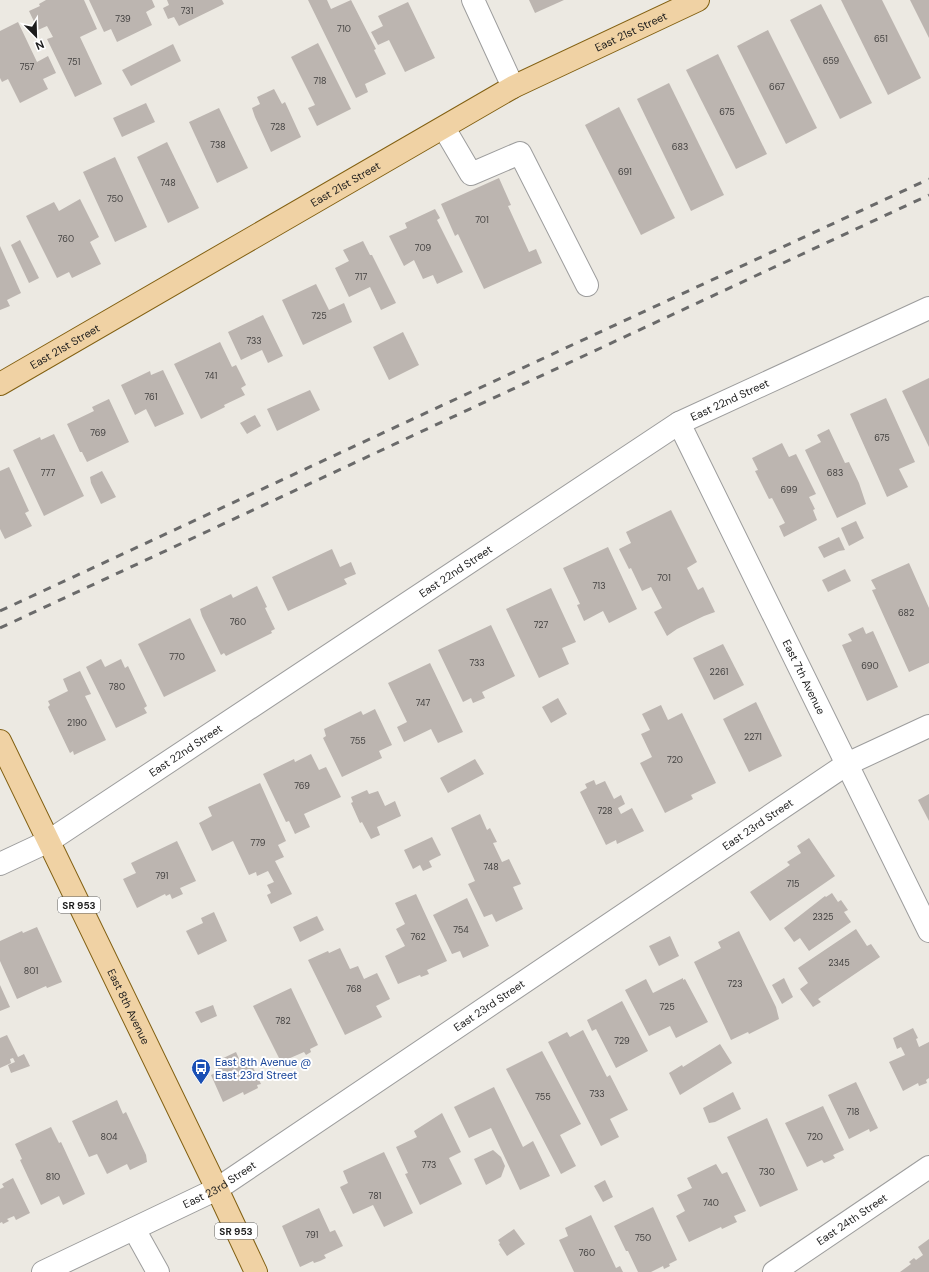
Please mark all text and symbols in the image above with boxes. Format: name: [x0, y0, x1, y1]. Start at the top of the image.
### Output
house number: 731: [181, 5, 193, 17]
street label: East 21st Street: [592, 9, 669, 55]
house number: 739: [115, 13, 131, 25]
north arrow: [16, 16, 56, 56]
house number: 710: [337, 23, 351, 35]
house number: 651: [874, 33, 888, 45]
text: N: [33, 37, 46, 53]
house number: 659: [823, 55, 840, 67]
house number: 751: [68, 56, 81, 68]
house number: 757: [20, 61, 35, 73]
house number: 718: [313, 75, 327, 87]
house number: 667: [769, 81, 785, 93]
house number: 675: [719, 106, 735, 118]
house number: 728: [270, 121, 286, 133]
house number: 738: [210, 139, 226, 151]
house number: 683: [672, 141, 688, 153]
street label: East 21st Street: [308, 158, 383, 210]
house number: 691: [618, 166, 632, 178]
house number: 748: [160, 177, 176, 189]
house number: 750: [107, 193, 123, 205]
house number: 701: [475, 214, 489, 226]
house number: 760: [58, 233, 74, 245]
house number: 709: [415, 242, 432, 254]
house number: 717: [355, 271, 367, 283]
house number: 725: [311, 310, 327, 322]
street label: East 21st Street: [28, 321, 102, 372]
house number: 733: [246, 335, 262, 347]
house number: 741: [205, 370, 217, 382]
street label: East 22nd Street: [688, 376, 771, 424]
house number: 761: [144, 391, 158, 403]
house number: 769: [90, 427, 106, 439]
house number: 675: [874, 432, 890, 444]
house number: 777: [41, 467, 55, 479]
house number: 683: [827, 467, 843, 479]
house number: 699: [781, 484, 798, 496]
street label: East 22nd Street: [416, 542, 495, 601]
house number: 701: [657, 572, 671, 584]
house number: 713: [593, 580, 605, 592]
house number: 682: [898, 607, 914, 619]
house number: 760: [230, 616, 246, 628]
house number: 727: [534, 619, 548, 631]
street label: East 7th Avenue: [780, 637, 828, 717]
house number: 770: [169, 651, 185, 663]
house number: 733: [469, 657, 485, 669]
house number: 690: [861, 660, 879, 672]
house number: 2261: [710, 666, 729, 678]
house number: 780: [109, 681, 125, 693]
house number: 747: [416, 697, 430, 709]
house number: 2190: [67, 717, 87, 729]
street label: East 22nd Street: [146, 721, 225, 780]
house number: 2271: [744, 731, 762, 743]
house number: 755: [350, 735, 366, 747]
house number: 720: [667, 754, 683, 766]
house number: 769: [294, 780, 310, 792]
street label: East 23rd Street: [720, 795, 796, 853]
house number: 728: [597, 805, 613, 817]
house number: 779: [250, 837, 266, 849]
house number: 748: [483, 861, 499, 873]
house number: 791: [156, 870, 169, 882]
house number: 715: [786, 878, 800, 890]
road number: SR 953: [58, 897, 100, 913]
house number: 2325: [812, 911, 834, 923]
house number: 754: [453, 924, 469, 936]
house number: 762: [410, 931, 426, 943]
house number: 2345: [828, 957, 850, 969]
house number: 801: [24, 965, 38, 977]
street label: East 8th Avenue: [104, 966, 153, 1047]
street label: East 23rd Street: [451, 977, 527, 1034]
house number: 723: [727, 978, 743, 990]
house number: 768: [346, 983, 362, 995]
house number: 725: [659, 1001, 675, 1013]
house number: 782: [275, 1015, 291, 1027]
house number: 729: [614, 1035, 630, 1047]
place label: East 8th Avenue @ East 23rd Street: [215, 1055, 311, 1082]
bus stop icon: East 8th Avenue @ East 23rd Street: [190, 1057, 212, 1085]
house number: 733: [589, 1088, 605, 1100]
house number: 755: [535, 1091, 551, 1103]
house number: 718: [846, 1106, 860, 1118]
house number: 804: [100, 1131, 118, 1143]
house number: 720: [807, 1131, 823, 1143]
street label: East 23rd Street: [181, 1158, 259, 1211]
house number: 773: [422, 1159, 436, 1171]
house number: 730: [759, 1166, 775, 1178]
house number: 810: [46, 1171, 60, 1183]
house number: 781: [369, 1190, 382, 1202]
street label: East 24th Street: [814, 1190, 890, 1248]
house number: 740: [703, 1197, 719, 1209]
road number: SR 953: [215, 1223, 257, 1239]
house number: 791: [306, 1229, 319, 1241]
house number: 750: [635, 1232, 651, 1244]
house number: 760: [579, 1247, 595, 1259]

